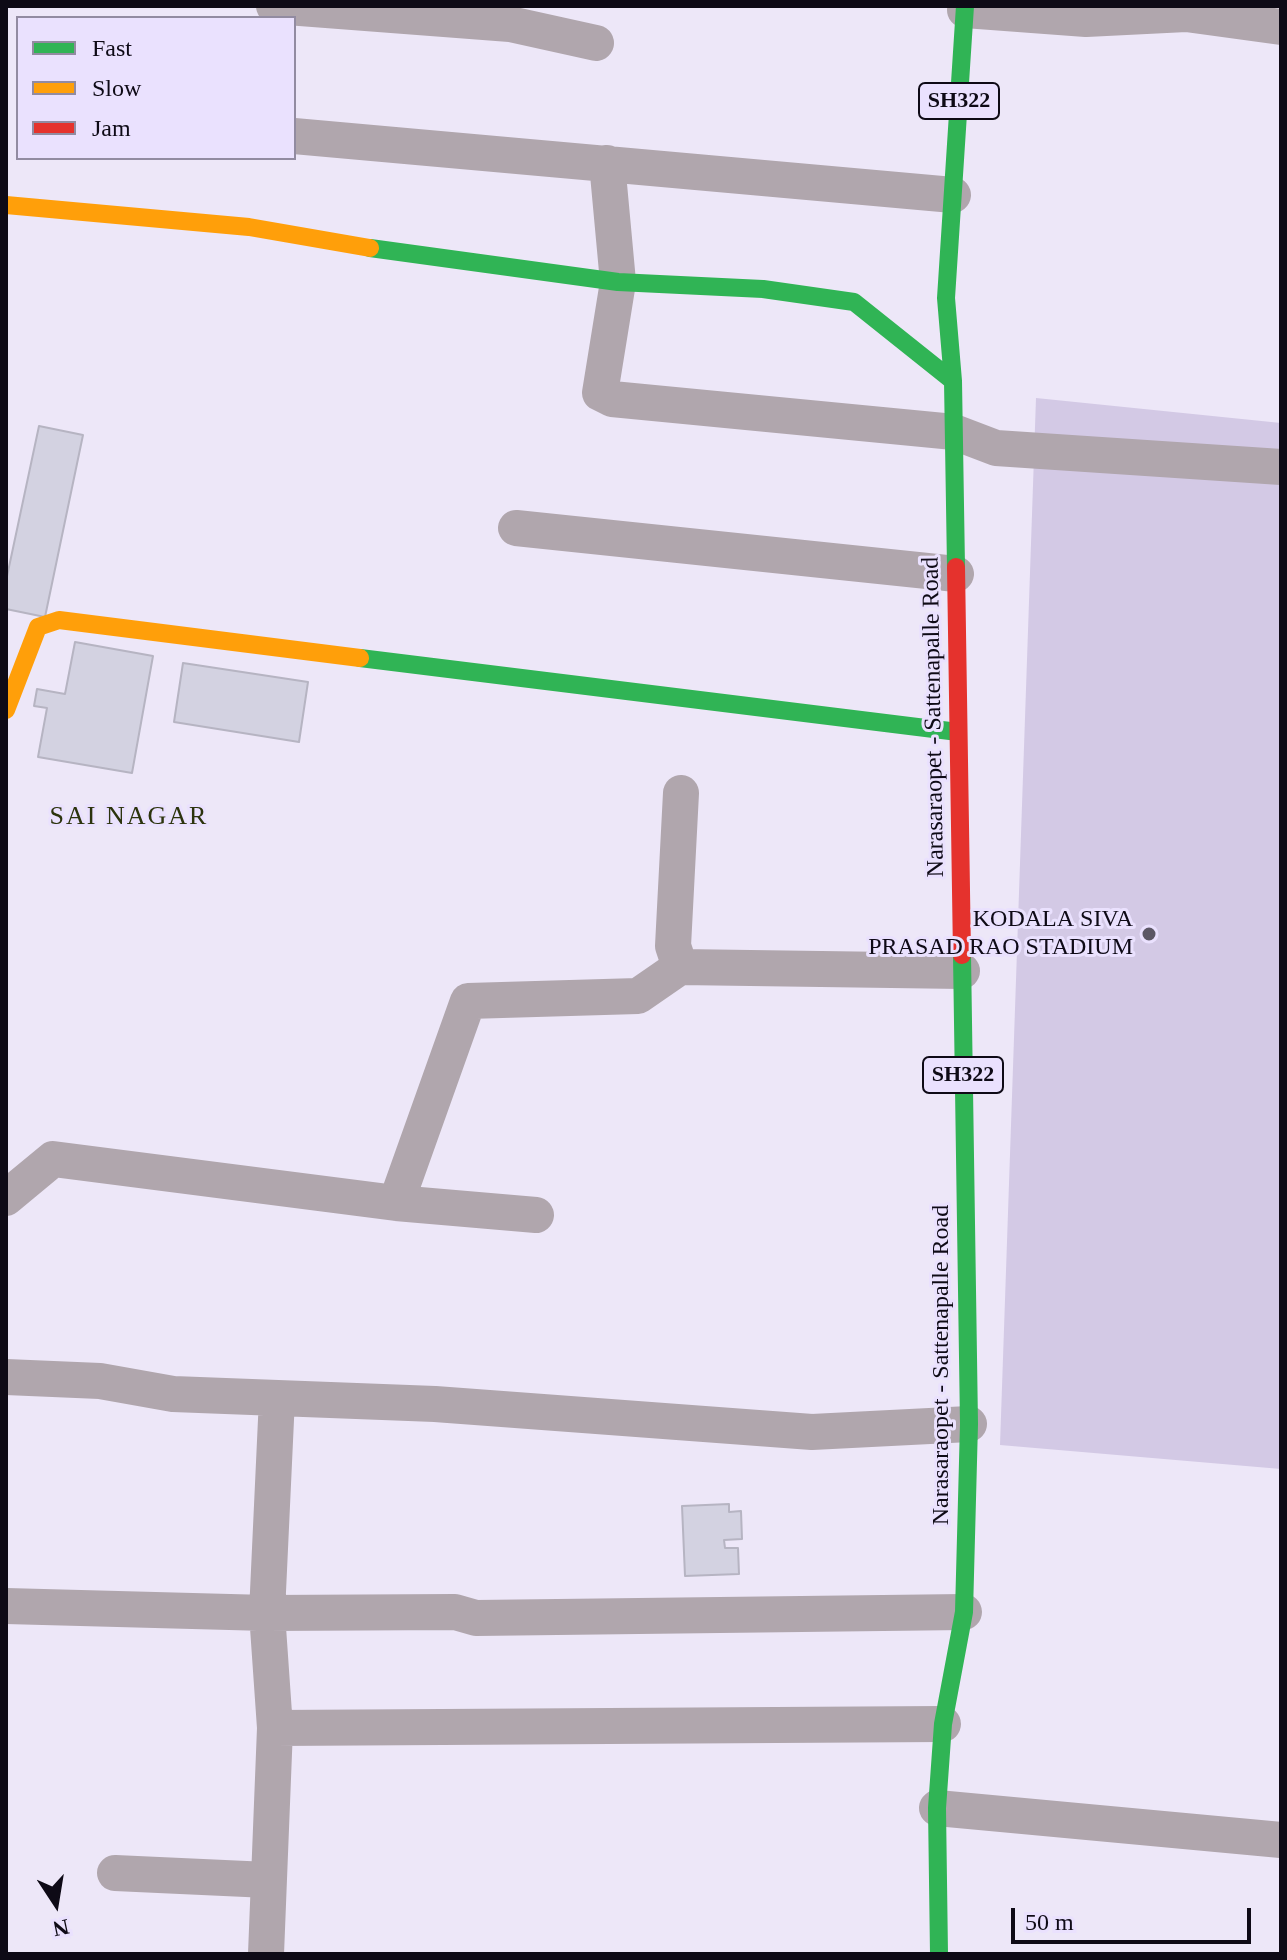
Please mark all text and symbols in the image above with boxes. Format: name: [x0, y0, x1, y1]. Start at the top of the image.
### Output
legend: [16, 16, 296, 160]
text: Fast: [92, 35, 132, 61]
text: Slow: [92, 75, 141, 101]
road number: SH322: [919, 83, 999, 119]
text: Jam: [92, 115, 131, 141]
street label: Narasaraopet - Sattenapalle Road: [917, 557, 951, 877]
district label: SAI NAGAR: [50, 801, 208, 833]
place label: KODALA SIVA PRASAD RAO STADIUM: [868, 906, 1133, 962]
marker: KODALA SIVA PRASAD RAO STADIUM: [1140, 925, 1158, 943]
road number: SH322: [923, 1057, 1003, 1093]
street label: Narasaraopet - Sattenapalle Road: [928, 1205, 956, 1525]
north arrow: [16, 1864, 96, 1944]
scale bar: [1015, 1892, 1255, 1942]
text: 50 m: [1025, 1909, 1074, 1935]
text: N: [51, 1914, 71, 1942]

